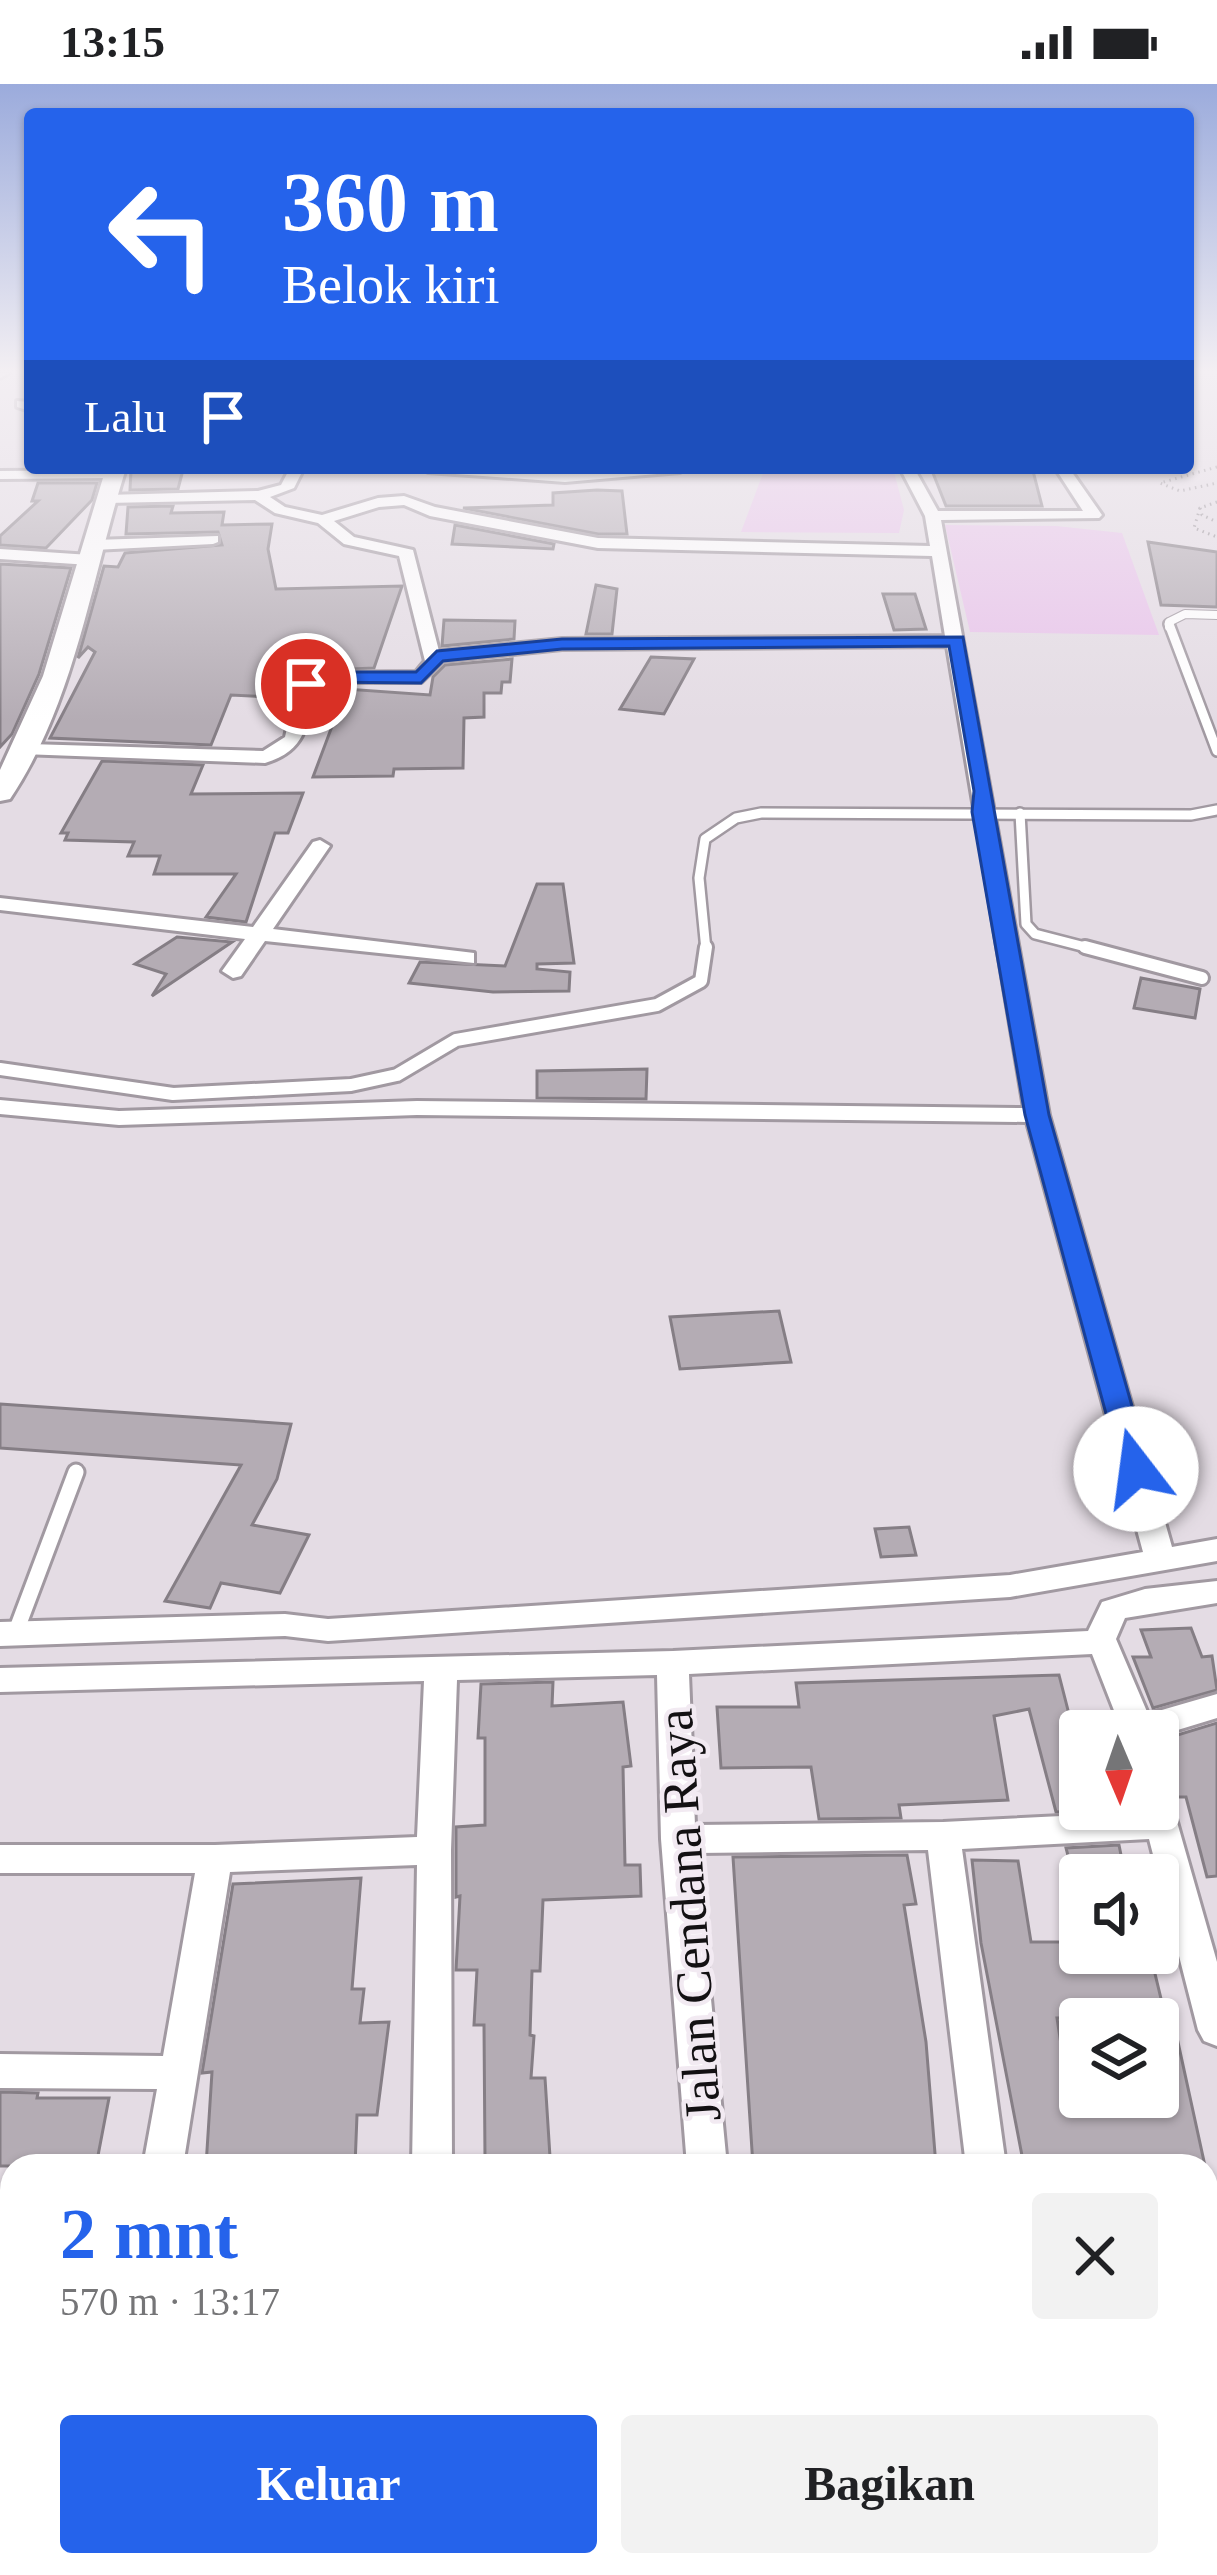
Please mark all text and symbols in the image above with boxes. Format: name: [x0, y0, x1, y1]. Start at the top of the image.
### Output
text: 13:15: [60, 17, 165, 67]
icon: left: [84, 156, 240, 312]
text: 360 m: [282, 156, 499, 249]
text: Belok kiri: [282, 255, 499, 315]
icon: arrive: [190, 384, 256, 450]
text: Lalu: [84, 392, 166, 442]
pin: [255, 633, 357, 735]
icon: arrive: [273, 651, 339, 717]
position arrow: [1073, 1406, 1199, 1532]
street label: Jalan Cendana Raya: [647, 1707, 731, 2123]
north arrow: [1059, 1710, 1179, 1830]
map controls: [1059, 1710, 1179, 2118]
button: sound: [1059, 1854, 1179, 1974]
button: layers: [1059, 1998, 1179, 2118]
button: close: [1032, 2193, 1158, 2319]
text: 2 mnt: [60, 2194, 238, 2274]
text: 570 m · 13:17: [60, 2280, 280, 2323]
button: Keluar: [60, 2415, 597, 2553]
button: Bagikan: [621, 2415, 1158, 2553]

